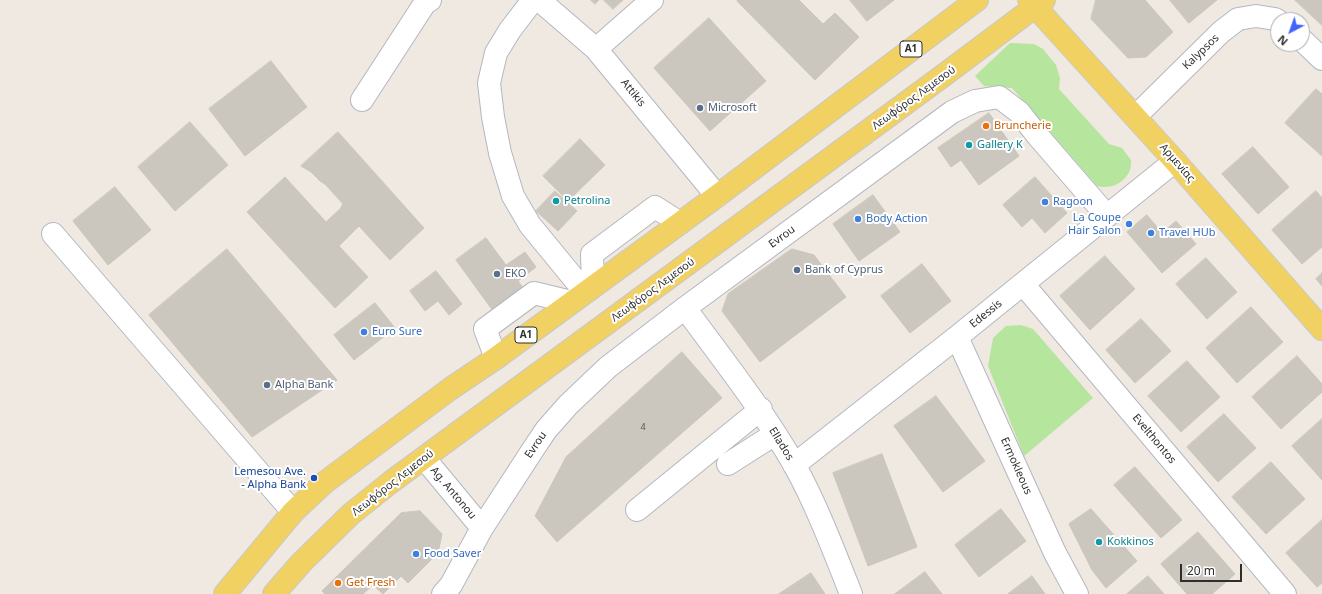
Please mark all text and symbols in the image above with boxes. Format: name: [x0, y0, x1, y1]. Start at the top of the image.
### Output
north arrow: [1270, 12, 1310, 52]
street label: Kalypsos: [1180, 31, 1222, 73]
text: N: [1274, 32, 1291, 49]
road number: A1: [900, 41, 922, 57]
street label: Λεωφόρος Λεμεσού: [870, 63, 958, 133]
street label: Attikis: [618, 76, 648, 110]
place label: Microsoft: [708, 101, 757, 115]
marker: Microsoft: [695, 103, 705, 113]
place label: Bruncherie: [994, 119, 1051, 133]
marker: Bruncherie: [981, 121, 991, 131]
place label: Gallery K: [977, 138, 1023, 152]
marker: Gallery K: [964, 140, 974, 150]
street label: Αρμενίας: [1157, 141, 1197, 185]
place label: Petrolina: [564, 194, 610, 208]
place label: Ragoon: [1053, 195, 1093, 209]
marker: Petrolina: [551, 196, 561, 206]
marker: Ragoon: [1040, 197, 1050, 207]
place label: La Coupe Hair Salon: [1068, 211, 1121, 237]
place label: Body Action: [866, 212, 928, 226]
marker: Body Action: [853, 214, 863, 224]
marker: La Coupe Hair Salon: [1124, 219, 1134, 229]
street label: Evrou: [766, 223, 798, 251]
place label: Travel HUb: [1159, 226, 1216, 240]
marker: Travel HUb: [1146, 228, 1156, 238]
street label: Λεωφόρος Λεμεσού: [609, 255, 697, 325]
place label: Bank of Cyprus: [805, 263, 883, 277]
marker: Bank of Cyprus: [792, 265, 802, 275]
place label: EKO: [505, 267, 526, 281]
marker: EKO: [492, 269, 502, 279]
street label: Edessis: [967, 297, 1005, 331]
place label: Euro Sure: [372, 325, 422, 339]
marker: Euro Sure: [359, 327, 369, 337]
road number: A1: [515, 327, 537, 343]
place label: Alpha Bank: [275, 378, 333, 392]
marker: Alpha Bank: [262, 380, 272, 390]
street label: Evelthontos: [1129, 411, 1179, 467]
house number: 4: [640, 422, 646, 432]
street label: Ellados: [766, 425, 796, 463]
street label: Evrou: [522, 429, 550, 461]
street label: Ermokleous: [998, 435, 1034, 497]
street label: Λεωφόρος Λεμεσού: [350, 447, 436, 519]
street label: Ag. Antonou: [427, 464, 479, 522]
place label: Lemesou Ave. - Alpha Bank: [234, 465, 306, 491]
marker: Lemesou Ave. - Alpha Bank: [309, 473, 319, 483]
place label: Kokkinos: [1107, 535, 1154, 549]
marker: Kokkinos: [1094, 537, 1104, 547]
place label: Food Saver: [424, 547, 481, 561]
marker: Food Saver: [411, 549, 421, 559]
scale bar: [1182, 556, 1244, 582]
text: 20 m: [1187, 562, 1215, 579]
place label: Get Fresh: [346, 576, 395, 590]
marker: Get Fresh: [333, 578, 343, 588]

